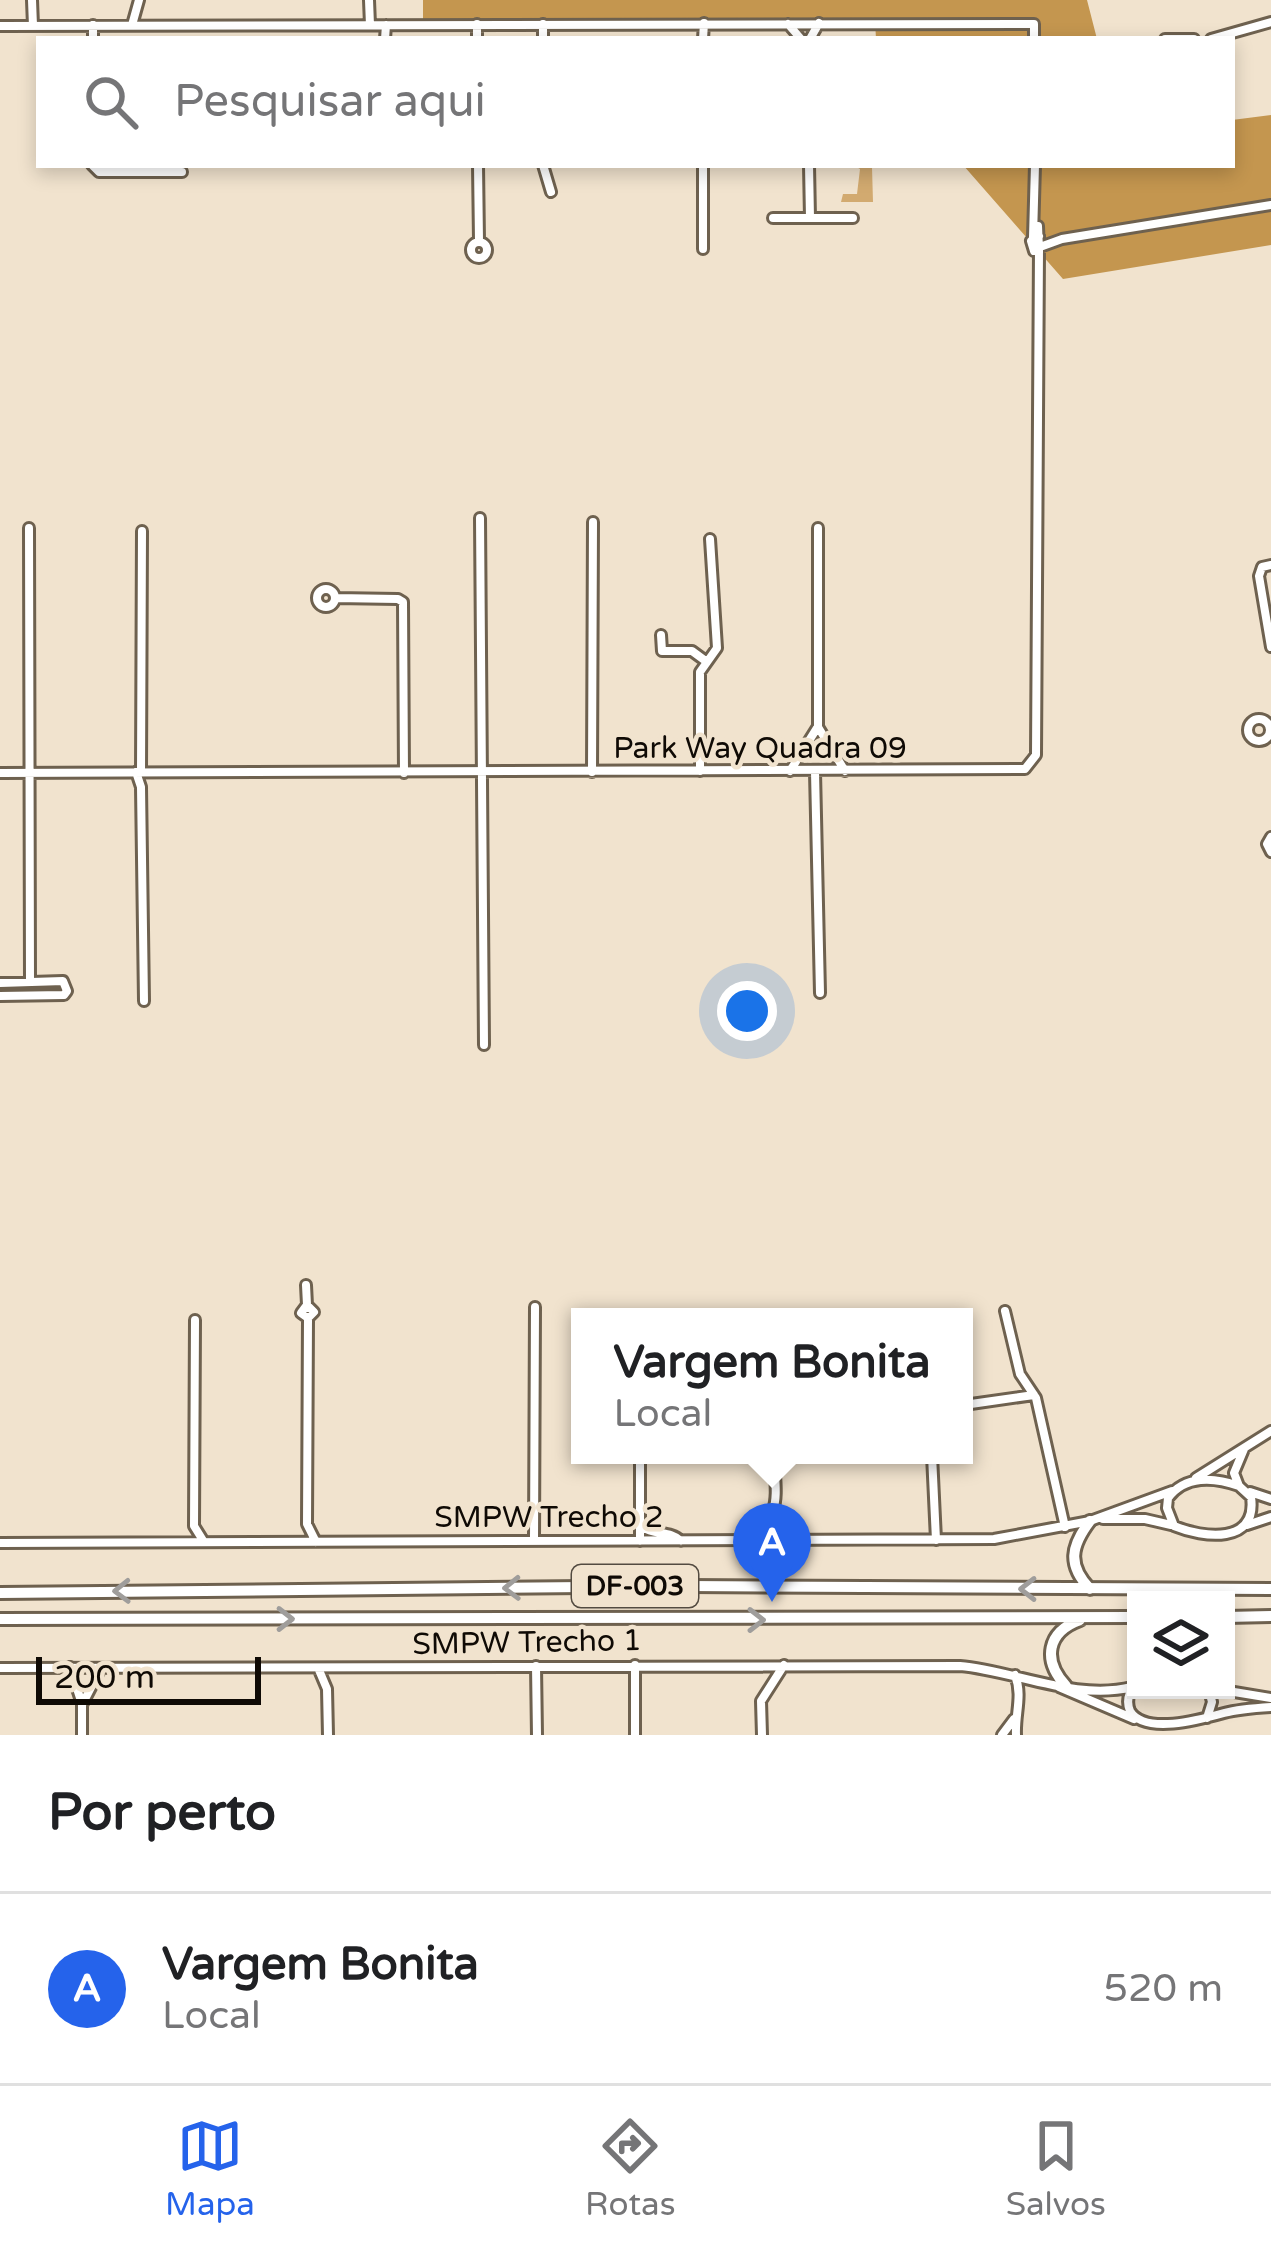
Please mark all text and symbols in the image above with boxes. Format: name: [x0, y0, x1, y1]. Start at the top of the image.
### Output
search box: [36, 36, 1235, 168]
icon: search: [78, 69, 144, 135]
text: Pesquisar aqui: [174, 75, 486, 129]
street label: Park Way Quadra 09: [613, 730, 907, 767]
your location: [717, 981, 777, 1041]
popup: [571, 1308, 973, 1464]
text: Vargem Bonita: [614, 1336, 930, 1390]
text: Local: [614, 1390, 712, 1437]
street label: SMPW Trecho 2: [434, 1499, 664, 1536]
pin: A: [733, 1503, 811, 1602]
road number: DF-003: [572, 1565, 698, 1607]
one-way arrow: [502, 1574, 521, 1600]
one-way arrow: [1018, 1576, 1037, 1602]
one-way arrow: [112, 1578, 131, 1604]
map controls: [1127, 1591, 1235, 1699]
button: layers: [1127, 1591, 1235, 1699]
one-way arrow: [277, 1606, 295, 1632]
one-way arrow: [748, 1607, 766, 1633]
street label: SMPW Trecho 1: [412, 1622, 642, 1663]
scale bar: [36, 1651, 261, 1704]
text: 200 m: [54, 1658, 155, 1697]
text: Por perto: [48, 1782, 276, 1844]
text: Vargem Bonita: [162, 1938, 479, 1992]
text: A: [72, 1965, 102, 2012]
text: 520 m: [1104, 1965, 1223, 2012]
text: Local: [162, 1992, 261, 2039]
tab: Mapa: [165, 2113, 255, 2224]
tab: Rotas: [585, 2113, 675, 2224]
tab: Salvos: [1006, 2113, 1106, 2224]

